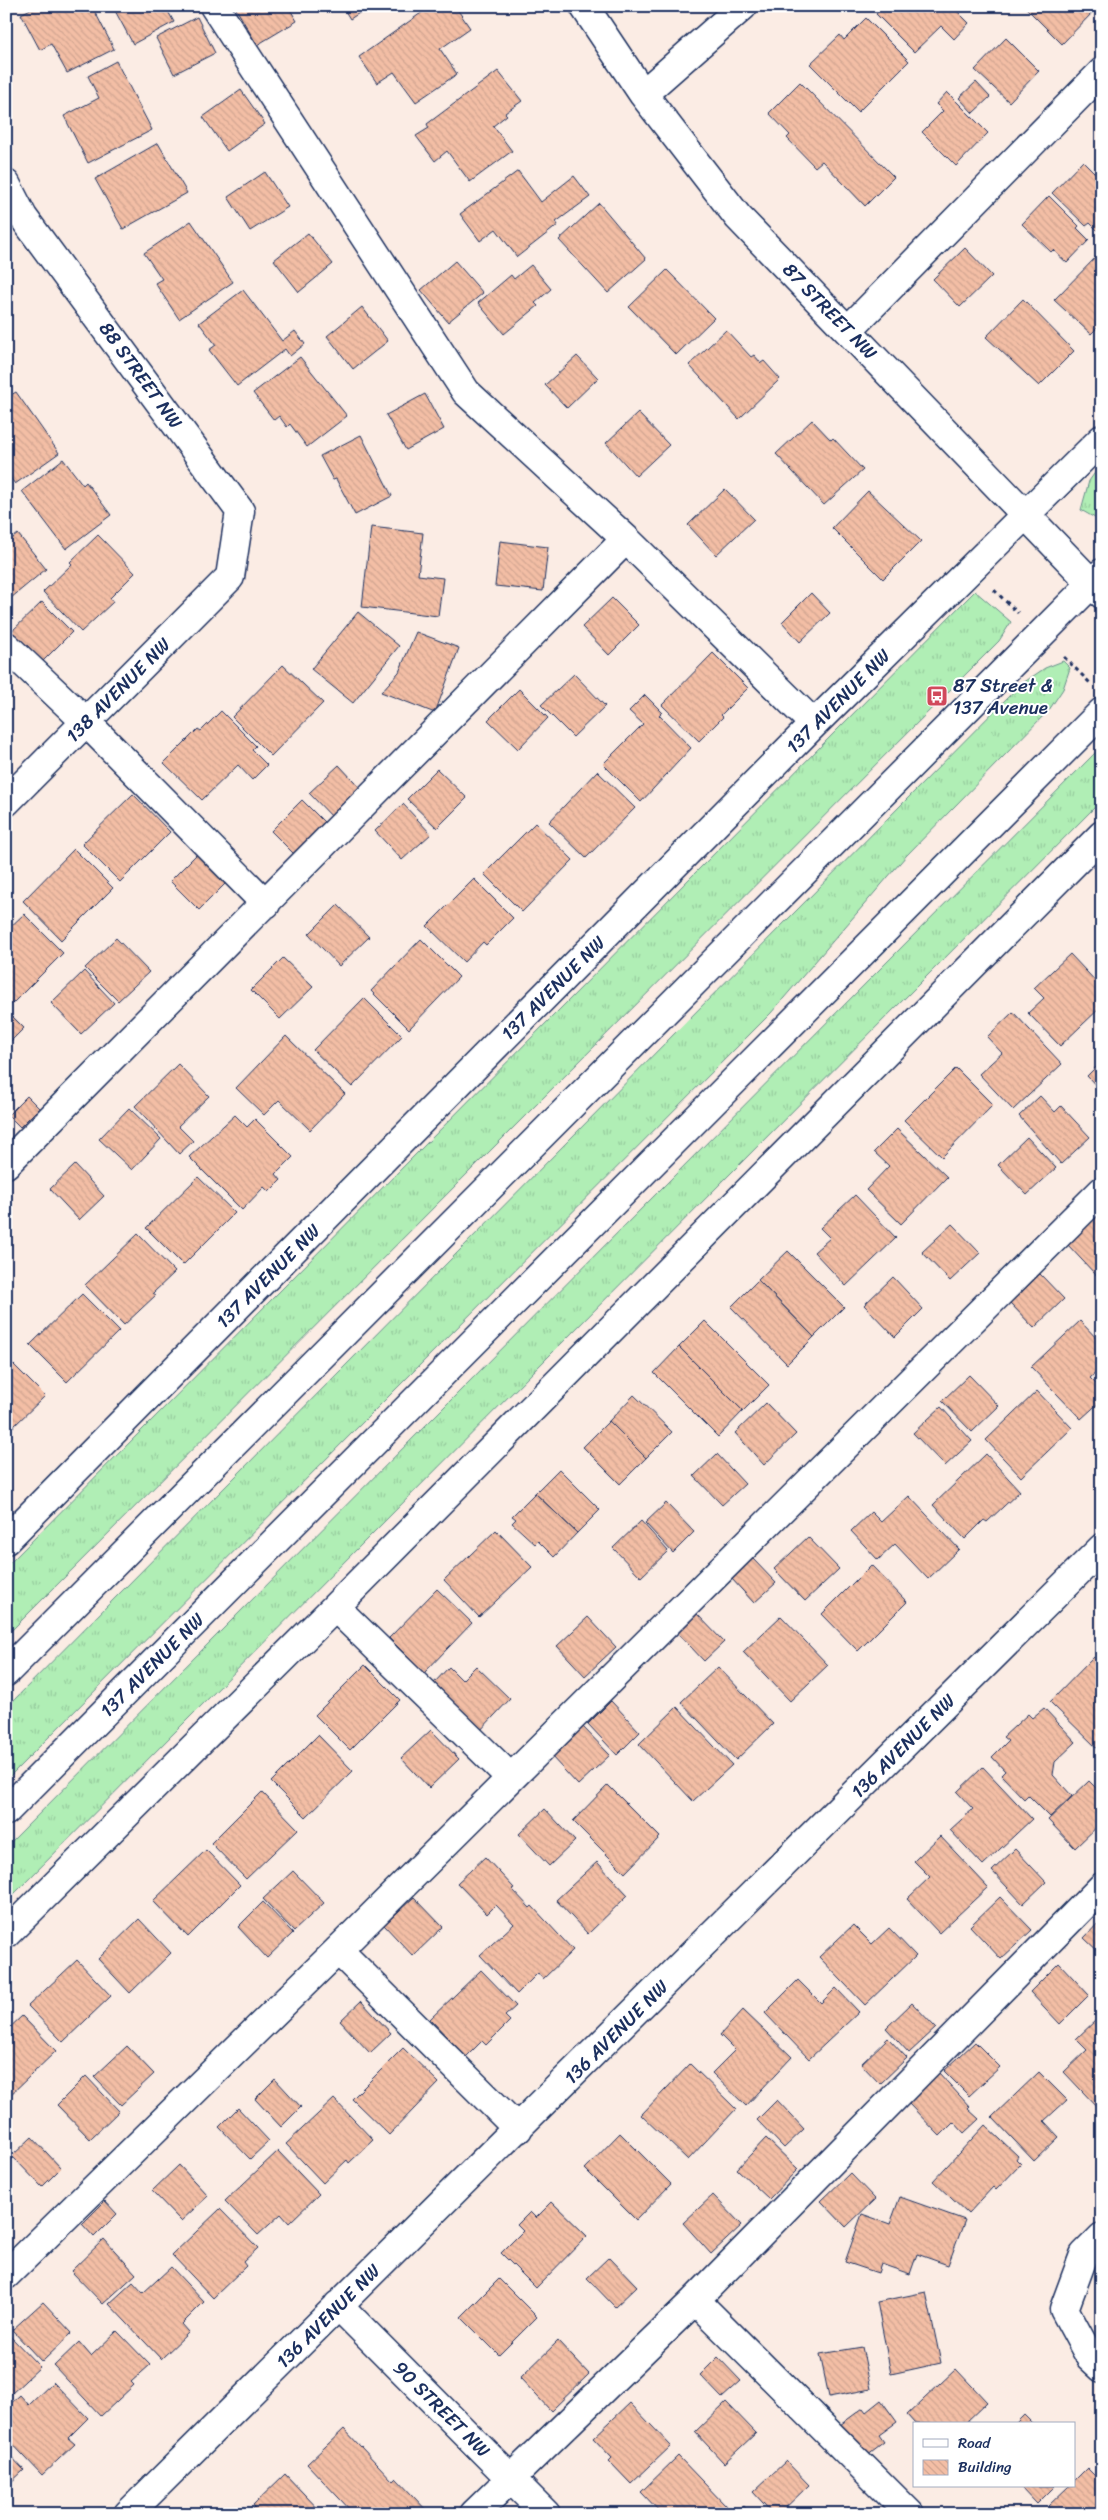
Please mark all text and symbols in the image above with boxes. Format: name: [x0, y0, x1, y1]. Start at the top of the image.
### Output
street label: 87 STREET NW: [774, 254, 886, 368]
street label: 88 STREET NW: [91, 314, 191, 436]
street label: 138 AVENUE NW: [57, 629, 179, 751]
street label: 137 AVENUE NW: [778, 640, 899, 761]
place label: 87 Street & 137 Avenue: [953, 669, 1052, 724]
bus stop icon: 87 Street & 137 Avenue: [925, 684, 949, 708]
street label: 137 AVENUE NW: [493, 927, 614, 1048]
street label: 137 AVENUE NW: [208, 1215, 329, 1336]
street label: 137 AVENUE NW: [92, 1604, 213, 1725]
street label: 136 AVENUE NW: [843, 1685, 964, 1806]
street label: 136 AVENUE NW: [556, 1971, 677, 2092]
street label: 136 AVENUE NW: [268, 2255, 389, 2376]
street label: 90 STREET NW: [385, 2352, 499, 2466]
legend: [913, 2422, 1076, 2488]
text: Road: [958, 2430, 991, 2456]
text: Building: [958, 2454, 1012, 2480]

